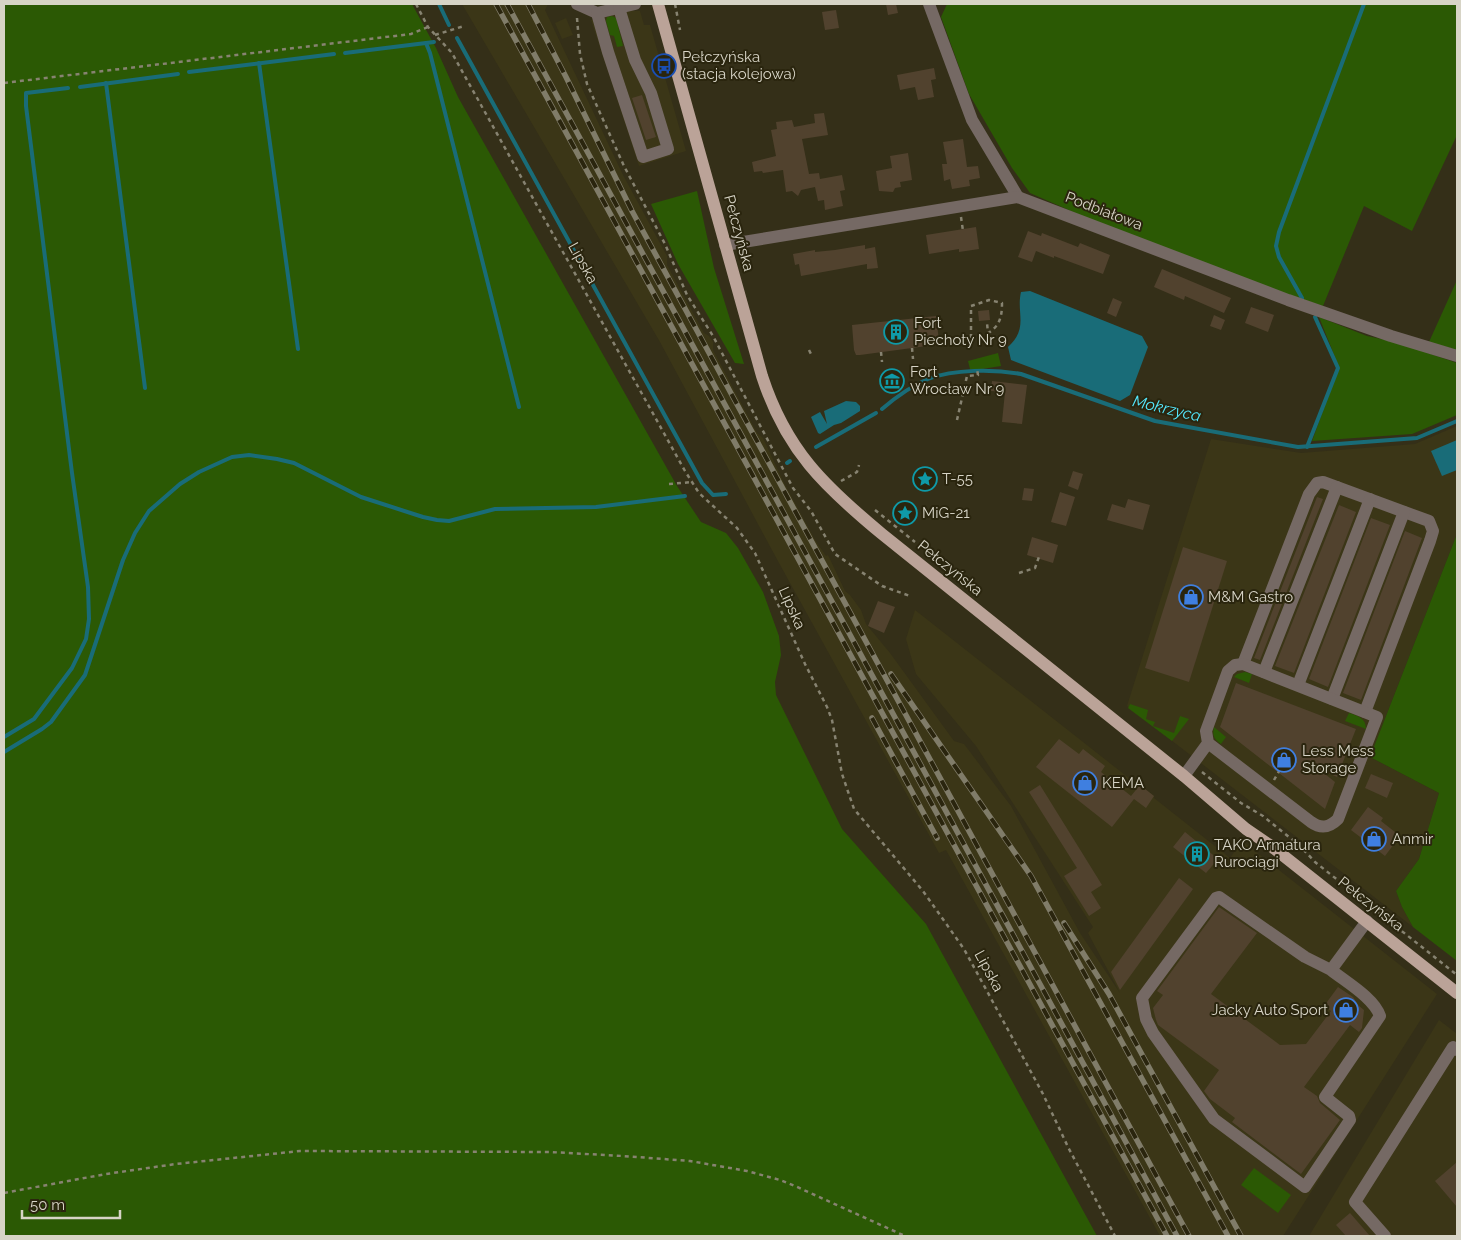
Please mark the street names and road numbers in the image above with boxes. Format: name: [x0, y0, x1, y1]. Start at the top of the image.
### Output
street label: Podbiałowa: [1063, 188, 1145, 234]
street label: Pełczyńska: [720, 193, 758, 273]
street label: Lipska: [564, 239, 602, 287]
street label: Pełczyńska: [914, 536, 986, 600]
street label: Lipska: [775, 584, 809, 632]
street label: Pełczyńska: [1335, 873, 1407, 935]
street label: Lipska: [971, 947, 1007, 995]

